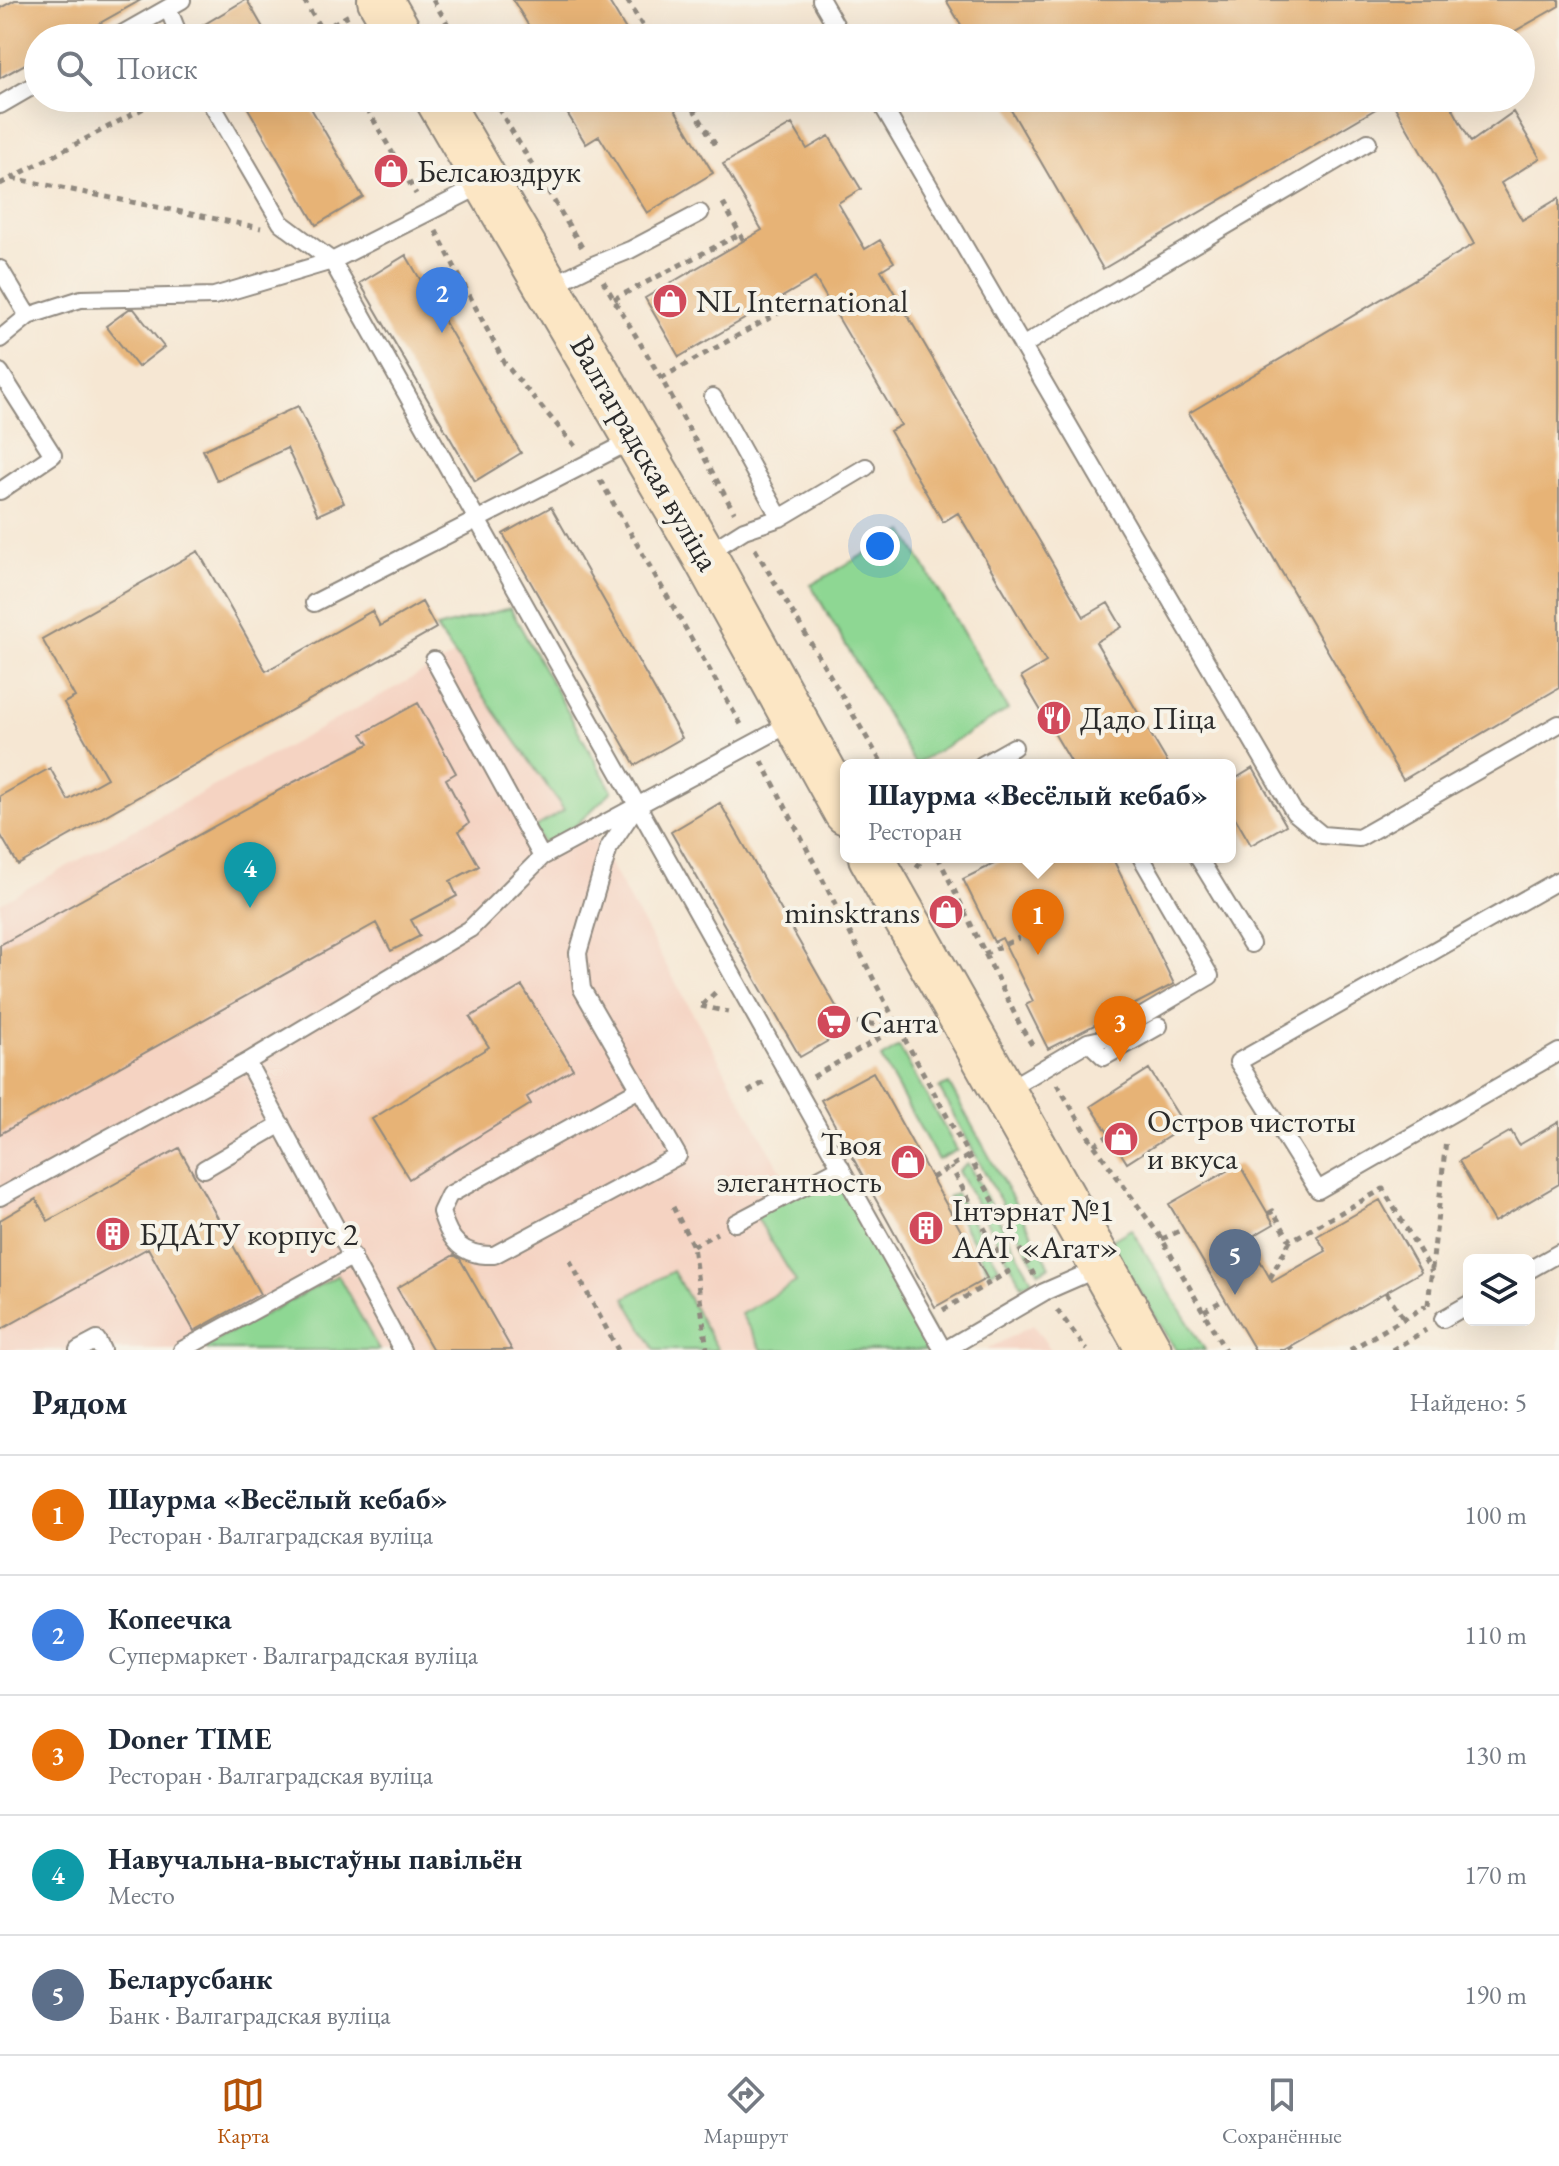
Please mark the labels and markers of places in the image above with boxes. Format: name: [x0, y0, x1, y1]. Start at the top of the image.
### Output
place label: Белсаюздрук: [417, 150, 581, 192]
shop icon: Белсаюздрук: [372, 152, 410, 190]
pin: 2: [416, 267, 468, 333]
place label: NL International: [696, 280, 908, 322]
shop icon: NL International: [651, 282, 689, 320]
place label: Дадо Піца: [1080, 697, 1216, 739]
restaurant icon: Дадо Піца: [1035, 699, 1073, 737]
pin: 4: [224, 842, 276, 908]
pin: 1: [1012, 889, 1064, 955]
place label: minsktrans: [784, 891, 920, 933]
shop icon: minsktrans: [927, 893, 965, 931]
pin: 3: [1094, 996, 1146, 1062]
place label: Санта: [860, 1001, 938, 1043]
supermarket icon: Санта: [815, 1003, 853, 1041]
place label: Остров чистоты и вкуса: [1147, 1100, 1356, 1179]
shop icon: Остров чистоты и вкуса: [1102, 1120, 1140, 1158]
place label: Твоя элегантность: [716, 1123, 882, 1202]
shop icon: Твоя элегантность: [889, 1143, 927, 1181]
place label: Інтэрнат №1 ААТ «Агат»: [951, 1189, 1119, 1268]
building icon: Інтэрнат №1 ААТ «Агат»: [907, 1209, 945, 1247]
place label: БДАТУ корпус 2: [139, 1213, 359, 1255]
building icon: БДАТУ корпус 2: [94, 1215, 132, 1253]
pin: 5: [1209, 1229, 1261, 1295]

